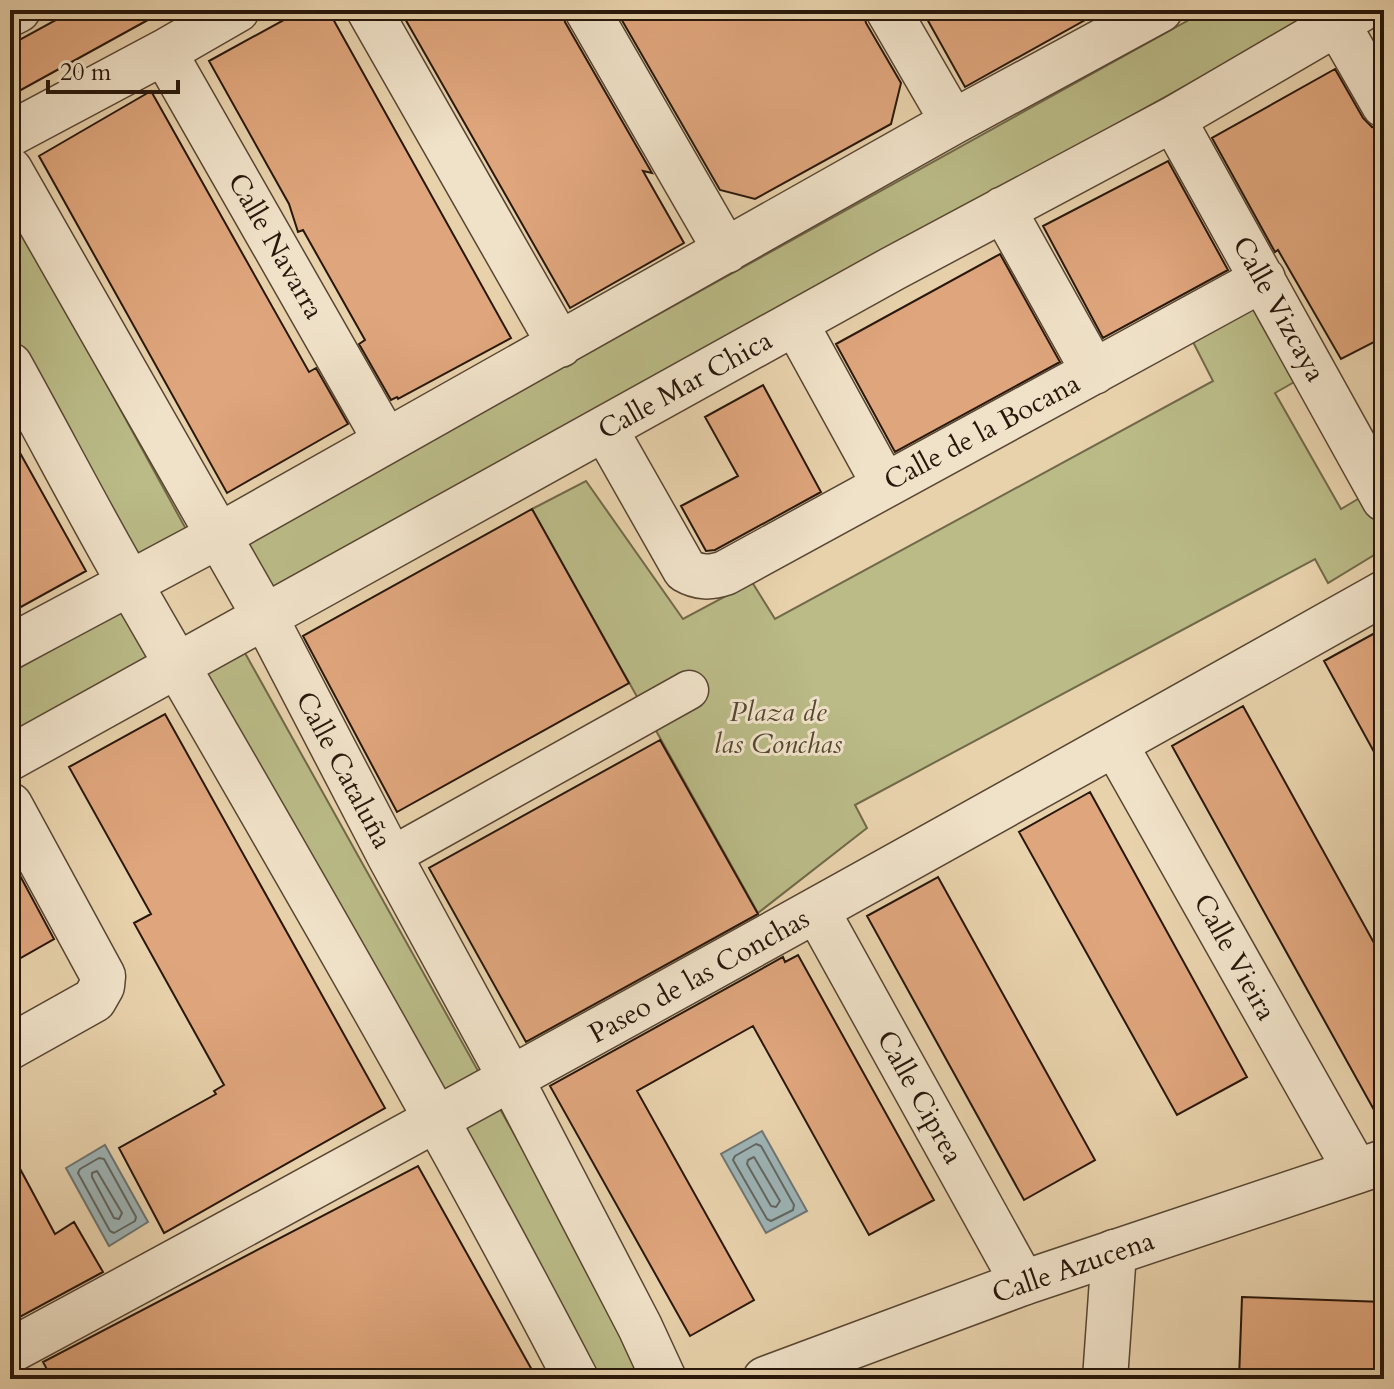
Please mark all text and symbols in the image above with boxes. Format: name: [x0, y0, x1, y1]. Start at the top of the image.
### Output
scale bar: [48, 44, 178, 94]
text: 20 m: [60, 56, 112, 89]
street label: Calle Navarra: [219, 166, 333, 326]
street label: Calle Vizcaya: [1223, 230, 1335, 388]
street label: Calle Mar Chica: [591, 321, 779, 449]
street label: Calle de la Bocana: [877, 364, 1087, 500]
street label: Calle Cataluña: [287, 685, 401, 855]
park label: Plaza de las Conchas: [714, 693, 843, 763]
street label: Calle Vieira: [1185, 887, 1285, 1027]
street label: Paseo de las Conchas: [582, 900, 816, 1052]
street label: Calle Ciprea: [868, 1023, 972, 1171]
street label: Calle Azucena: [987, 1221, 1159, 1313]

